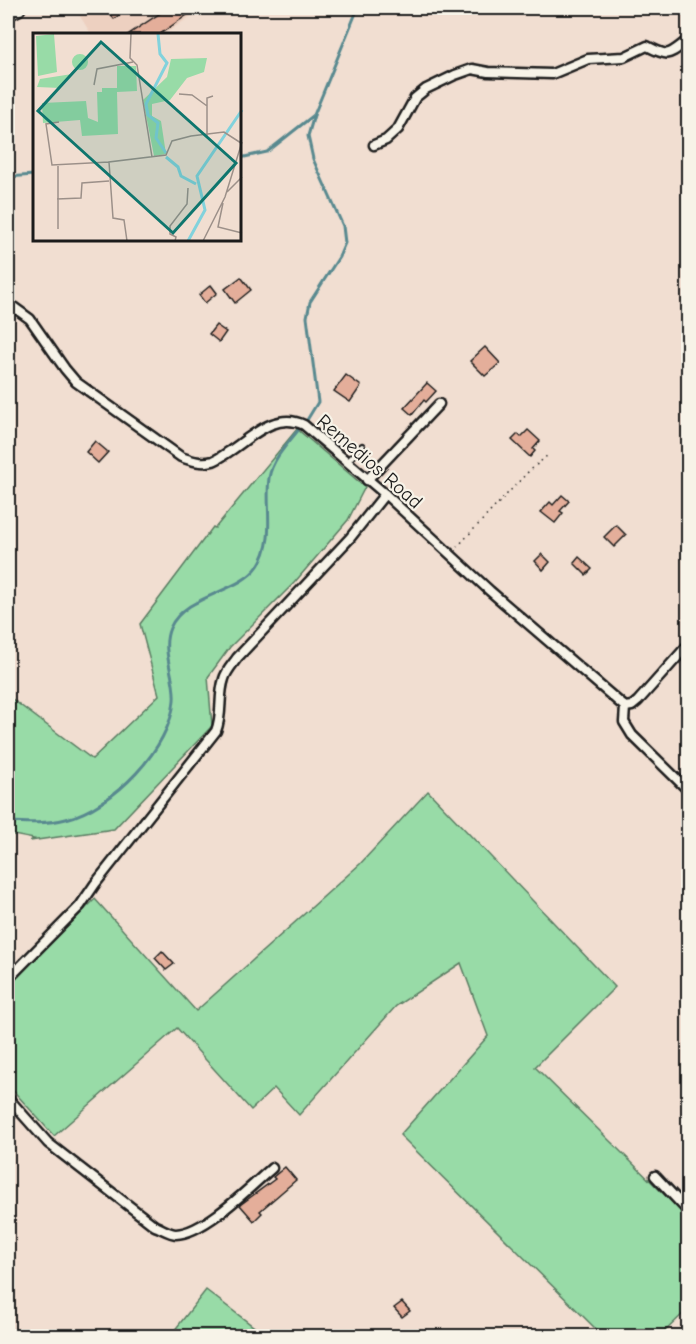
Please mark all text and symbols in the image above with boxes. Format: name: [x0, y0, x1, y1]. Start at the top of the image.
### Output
inset map: [33, 33, 242, 242]
street label: Remedios Road: [312, 409, 427, 513]

